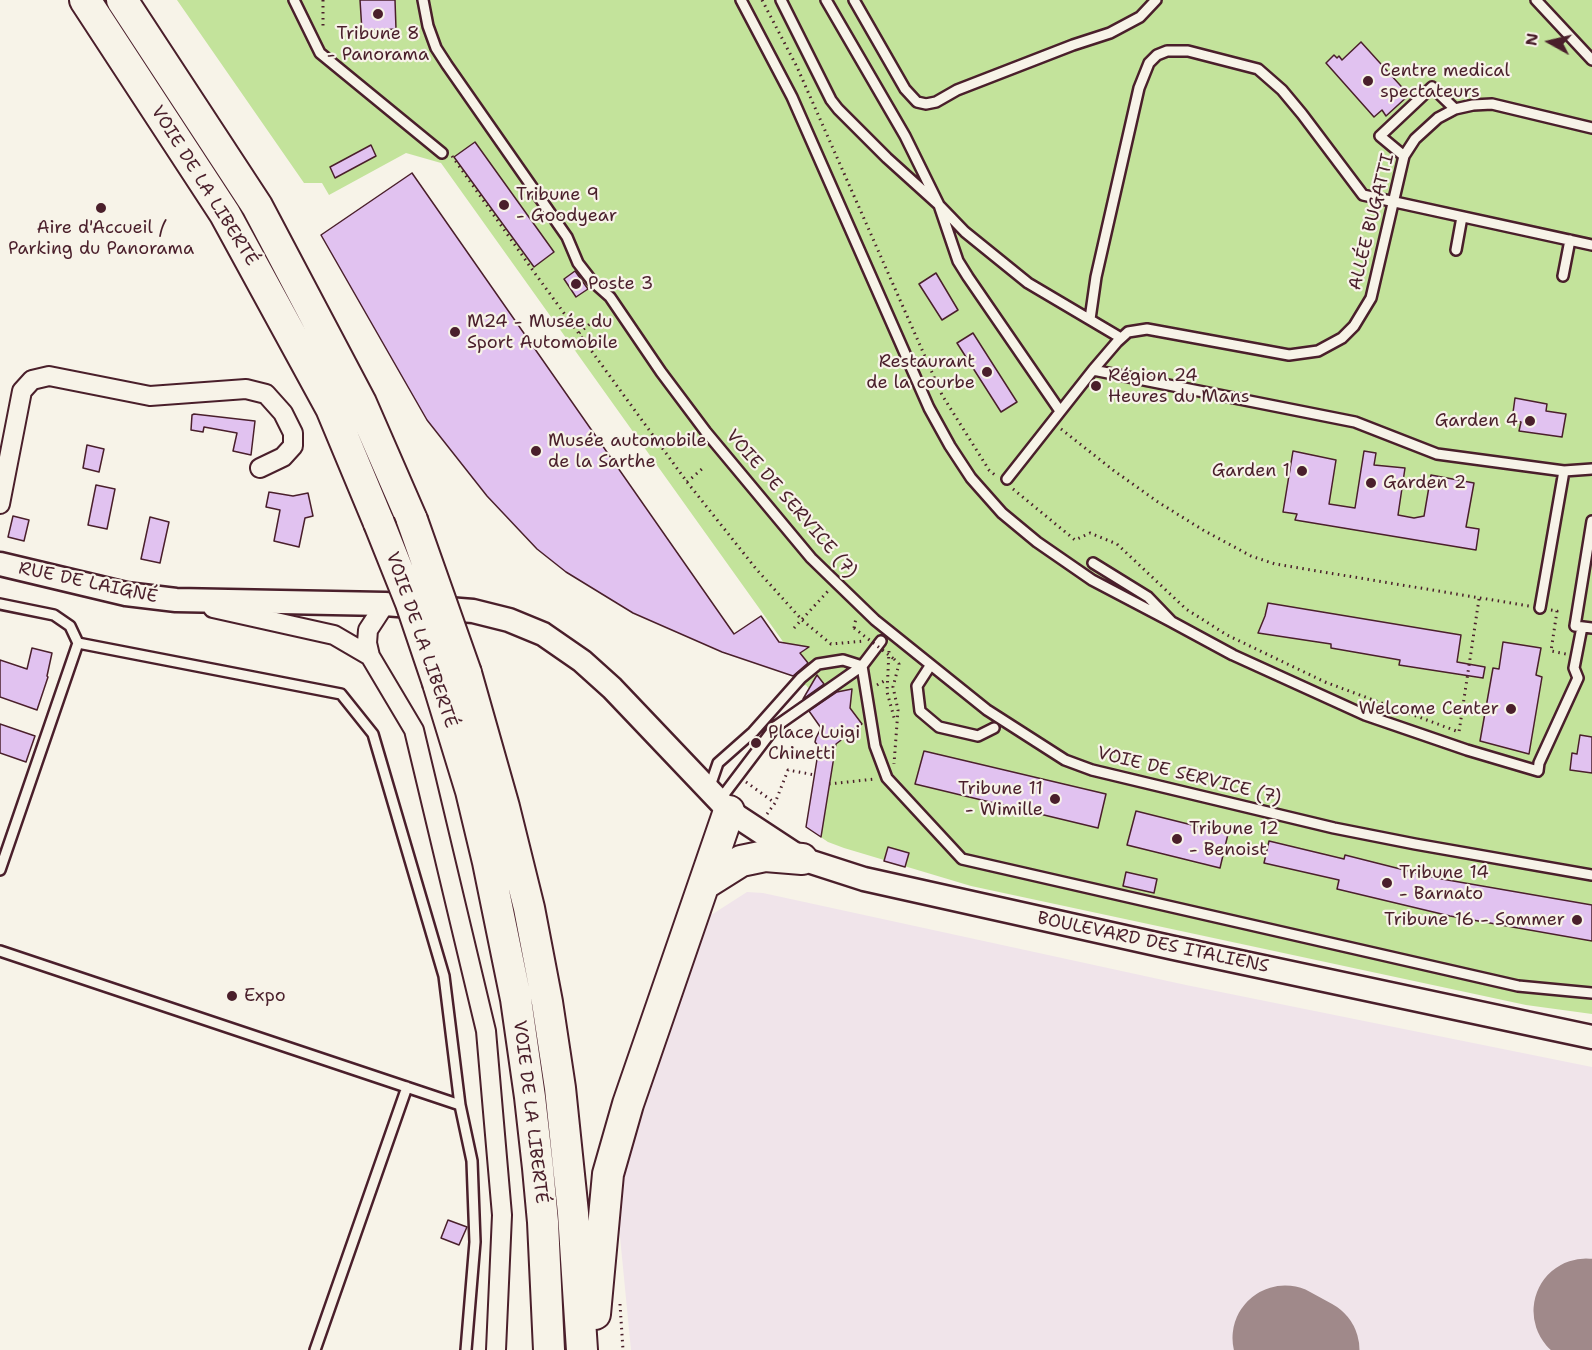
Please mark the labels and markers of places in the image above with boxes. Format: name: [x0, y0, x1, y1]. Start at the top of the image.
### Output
marker: Tribune 8 - Panorama: [371, 7, 385, 21]
place label: Tribune 8 - Panorama: [327, 23, 429, 66]
place label: Centre medical spectateurs: [1380, 60, 1510, 103]
marker: Centre medical spectateurs: [1361, 74, 1375, 88]
place label: Tribune 9 - Goodyear: [516, 184, 617, 226]
marker: Tribune 9 - Goodyear: [497, 198, 511, 212]
marker: Aire d'Accueil / Parking du Panorama: [94, 201, 108, 215]
place label: Aire d'Accueil / Parking du Panorama: [8, 217, 194, 260]
place label: Poste 3: [588, 273, 653, 295]
marker: Poste 3: [569, 277, 583, 291]
place label: M24 - Musée du Sport Automobile: [467, 311, 618, 354]
marker: M24 - Musée du Sport Automobile: [448, 325, 462, 339]
place label: Restaurant de la courbe: [866, 351, 975, 394]
marker: Restaurant de la courbe: [980, 365, 994, 379]
place label: Région 24 Heures du Mans: [1108, 365, 1250, 407]
marker: Région 24 Heures du Mans: [1089, 379, 1103, 393]
place label: Garden 4: [1435, 410, 1518, 432]
marker: Garden 4: [1523, 414, 1537, 428]
place label: Musée automobile de la Sarthe: [548, 430, 707, 472]
marker: Musée automobile de la Sarthe: [529, 444, 543, 458]
place label: Garden 1: [1212, 460, 1290, 482]
marker: Garden 1: [1295, 464, 1309, 478]
place label: Garden 2: [1383, 472, 1466, 494]
marker: Garden 2: [1364, 476, 1378, 490]
place label: Welcome Center: [1359, 698, 1499, 720]
marker: Welcome Center: [1504, 702, 1518, 716]
place label: Place Luigi Chinetti: [768, 722, 860, 764]
marker: Place Luigi Chinetti: [749, 736, 763, 750]
place label: Tribune 11 - Wimille: [958, 778, 1043, 820]
marker: Tribune 11 - Wimille: [1048, 792, 1062, 806]
place label: Tribune 12 - Benoist: [1189, 818, 1279, 860]
marker: Tribune 12 - Benoist: [1170, 832, 1184, 846]
place label: Tribune 14 - Barnato: [1399, 862, 1489, 904]
marker: Tribune 14 - Barnato: [1380, 876, 1394, 890]
place label: Tribune 16 - Sommer: [1384, 909, 1565, 931]
marker: Tribune 16 - Sommer: [1570, 913, 1584, 927]
place label: Expo: [244, 985, 286, 1007]
marker: Expo: [225, 989, 239, 1003]

